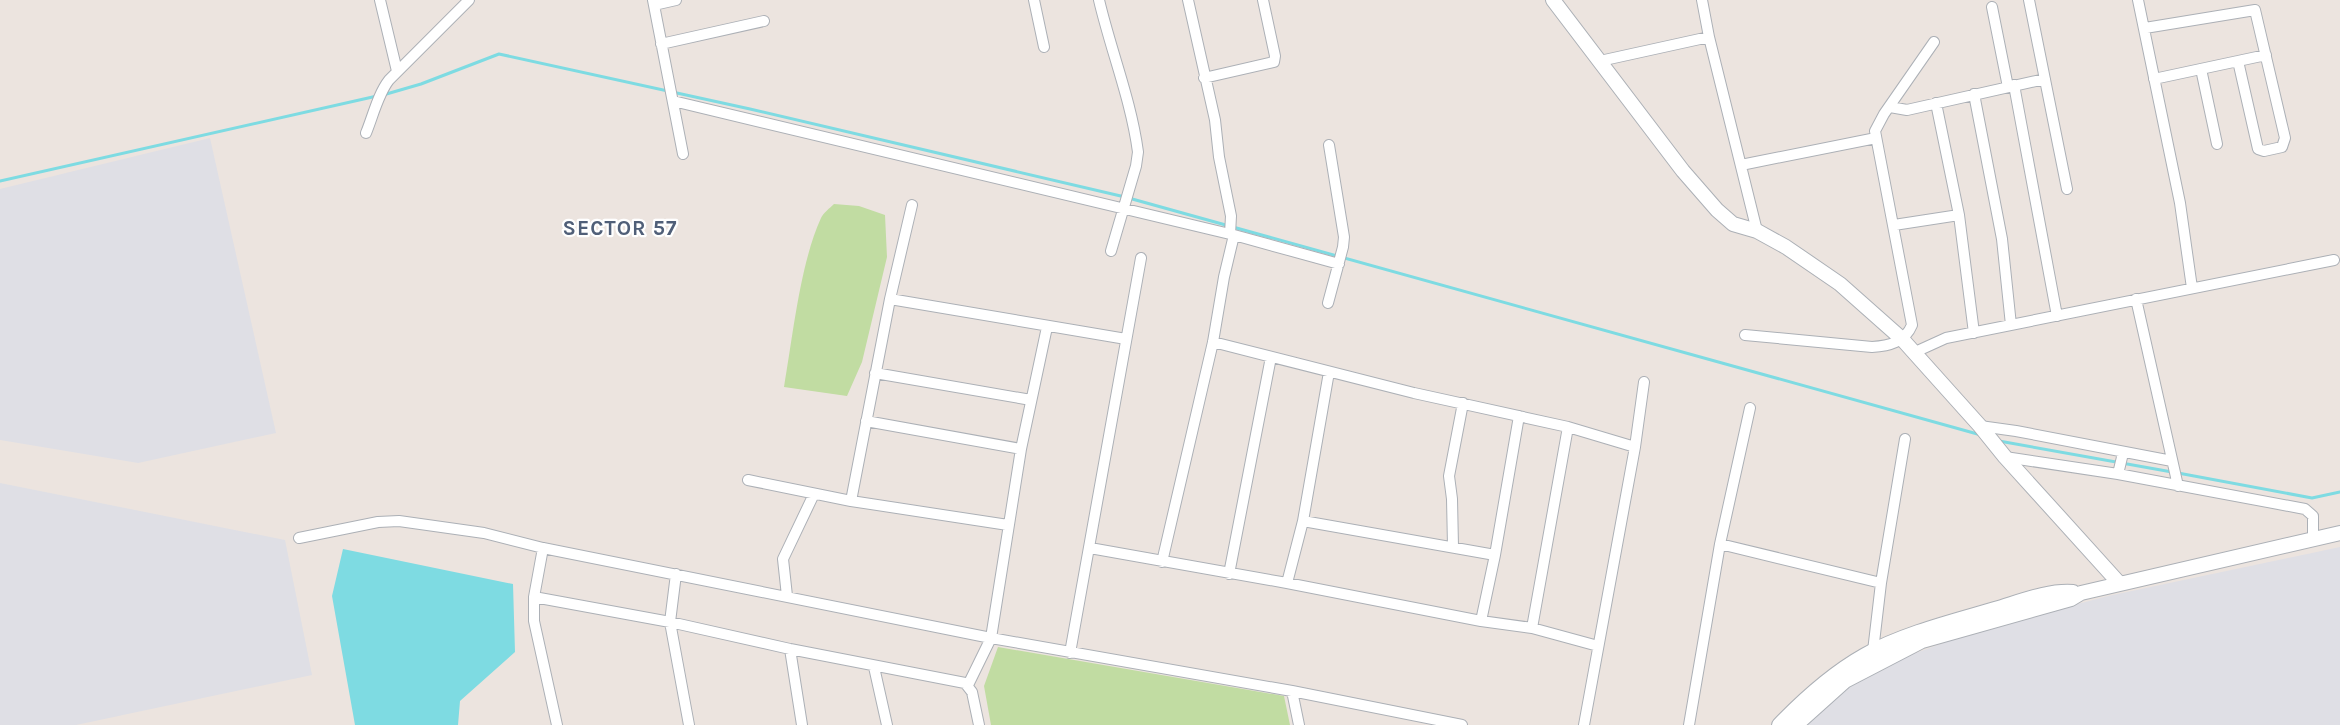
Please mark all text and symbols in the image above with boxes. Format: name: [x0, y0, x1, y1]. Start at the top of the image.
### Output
district label: SECTOR 57: [563, 216, 678, 240]

